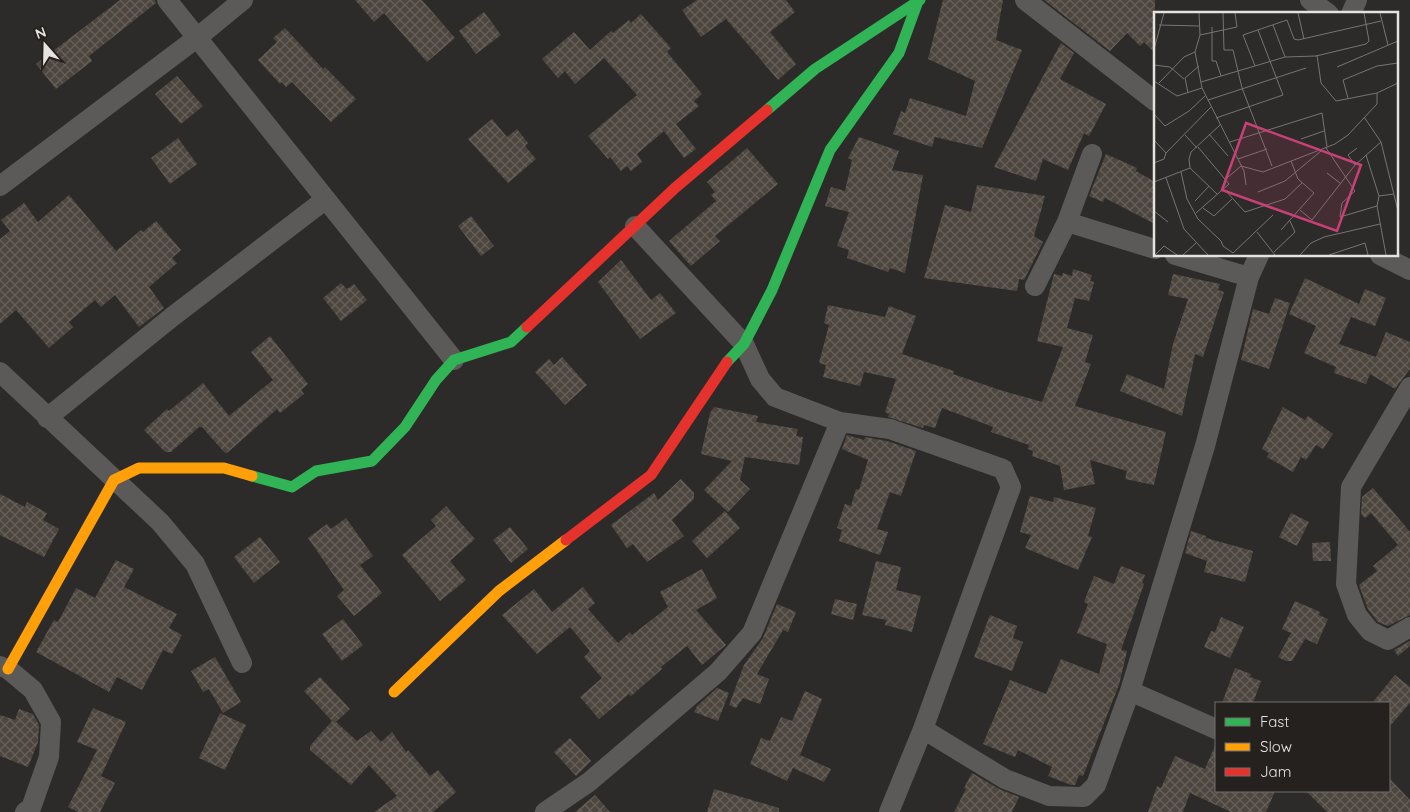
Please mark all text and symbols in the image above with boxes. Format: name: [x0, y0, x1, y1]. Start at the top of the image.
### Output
inset map: [1154, 12, 1398, 256]
north arrow: [20, 20, 70, 70]
text: N: [33, 23, 48, 43]
legend: [1215, 702, 1390, 792]
text: Fast: [1260, 712, 1289, 731]
text: Slow: [1260, 737, 1292, 756]
text: Jam: [1260, 762, 1291, 781]

